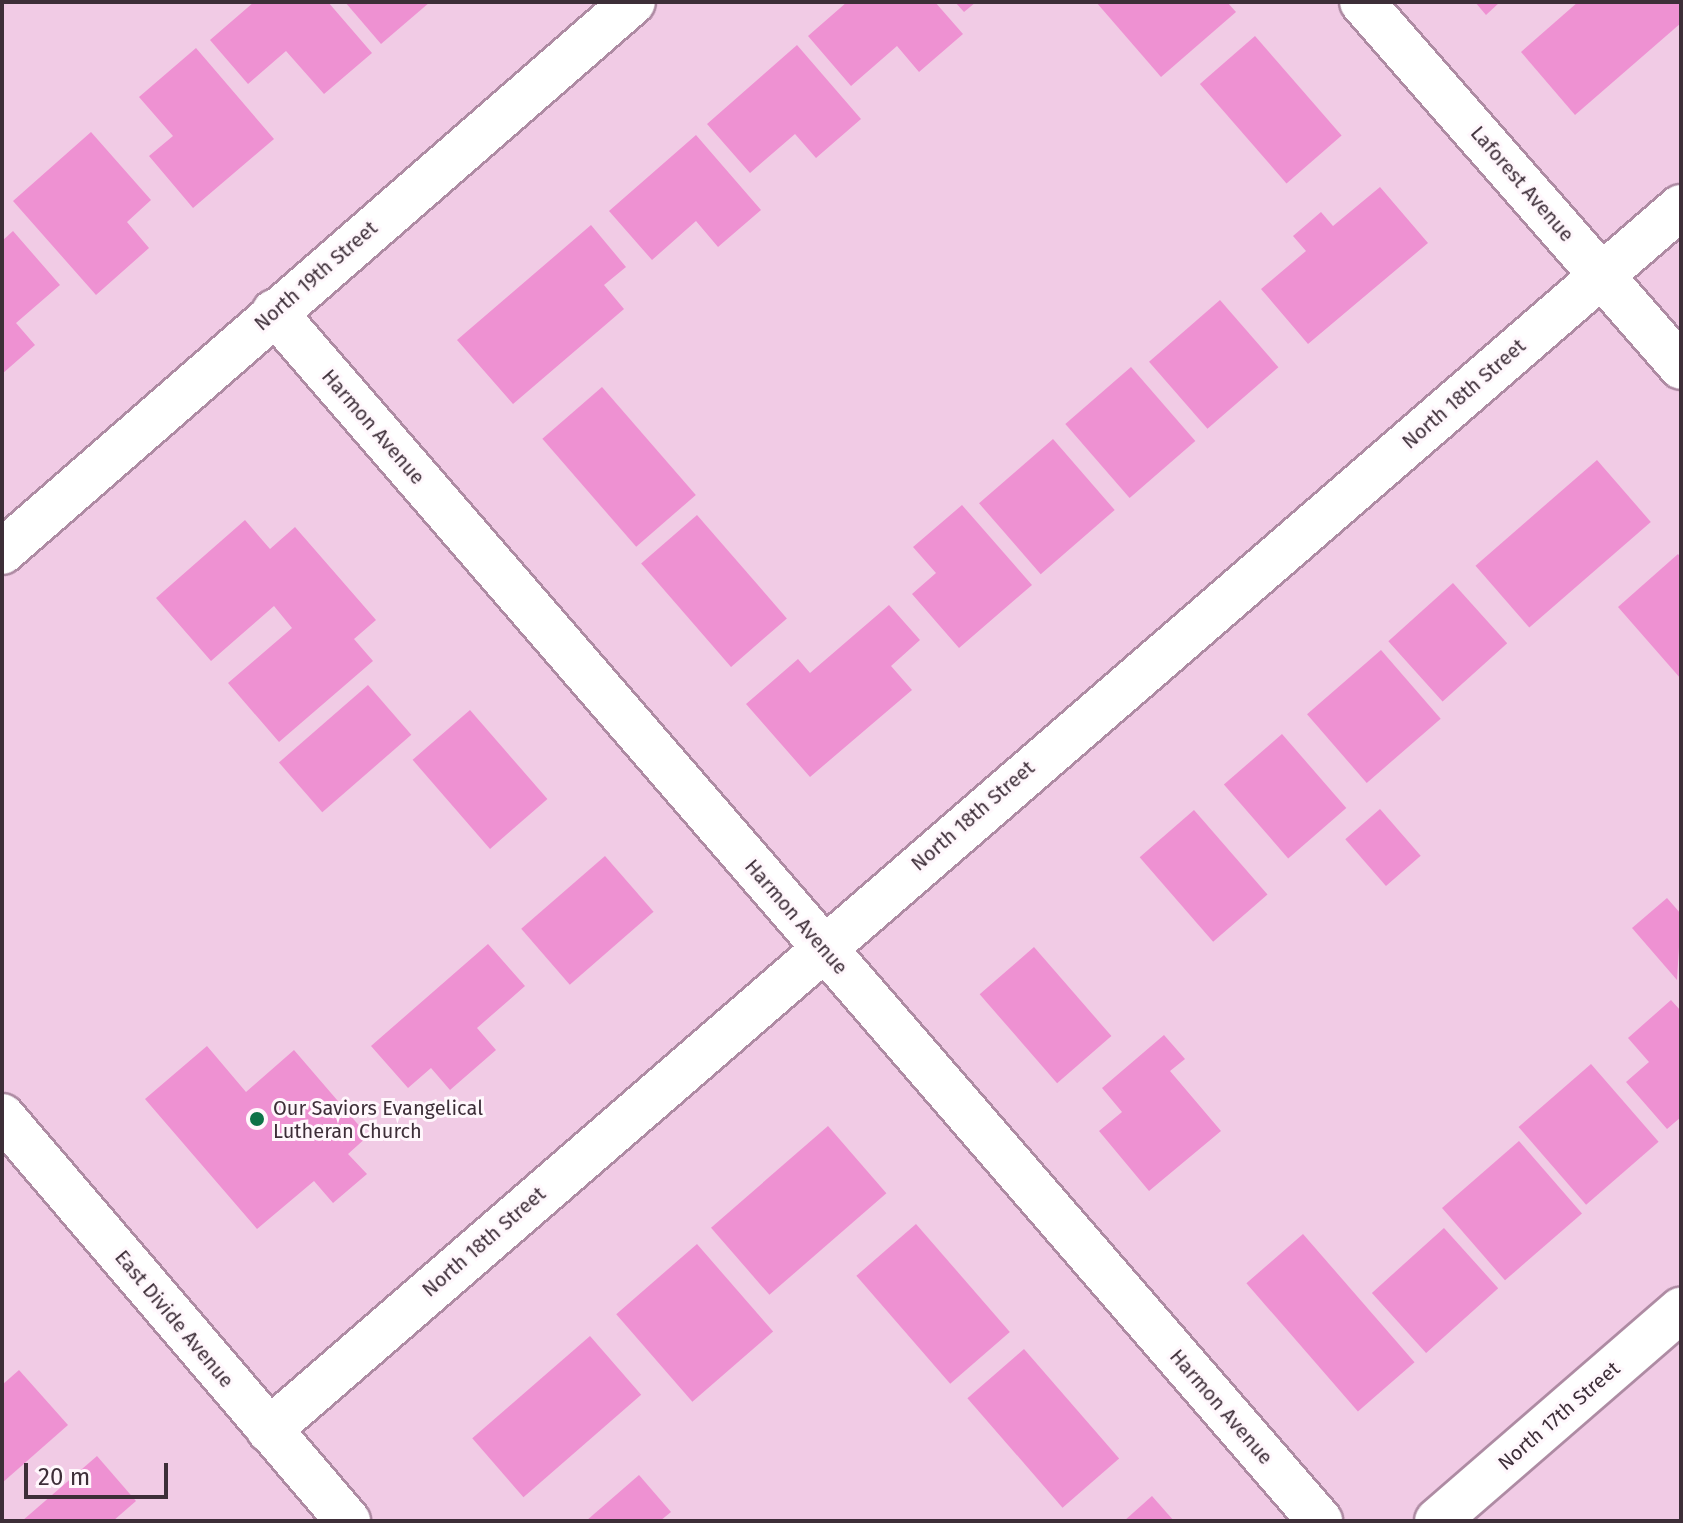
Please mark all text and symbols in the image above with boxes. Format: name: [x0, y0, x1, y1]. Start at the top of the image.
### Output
street label: Laforest Avenue: [1465, 121, 1579, 247]
street label: North 19th Street: [250, 216, 382, 336]
street label: North 18th Street: [1397, 334, 1531, 454]
street label: Harmon Avenue: [317, 365, 429, 489]
street label: North 18th Street: [906, 756, 1040, 876]
street label: Harmon Avenue: [740, 855, 852, 979]
place label: Our Saviors Evangelical Lutheran Church: [273, 1096, 483, 1143]
marker: Our Saviors Evangelical Lutheran Church: [248, 1110, 266, 1128]
street label: North 18th Street: [417, 1182, 551, 1302]
street label: East Divide Avenue: [110, 1246, 238, 1392]
street label: Harmon Avenue: [1165, 1345, 1277, 1469]
street label: North 17th Street: [1493, 1357, 1625, 1475]
scale bar: [28, 1447, 172, 1497]
text: 20 m: [38, 1463, 90, 1491]

